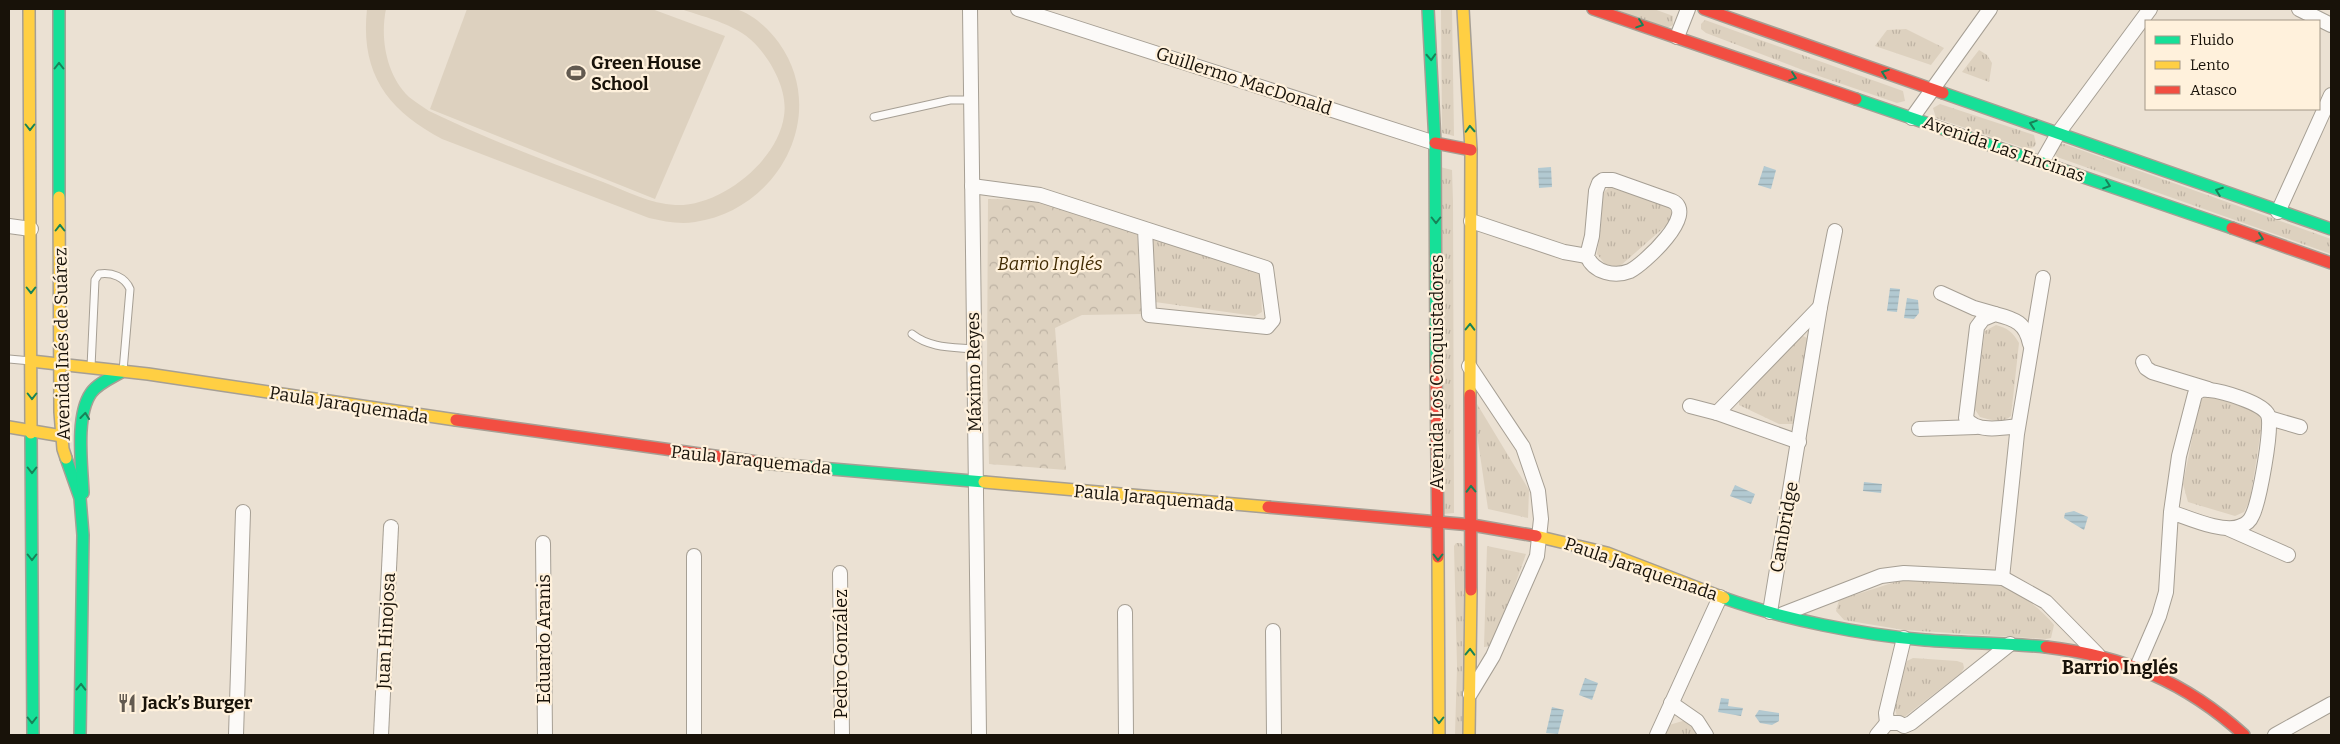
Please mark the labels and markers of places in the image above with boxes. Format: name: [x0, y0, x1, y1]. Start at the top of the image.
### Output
place label: Green House School: [591, 52, 701, 95]
sports icon: Green House School: [565, 62, 587, 84]
restaurant icon: Jack’s Burger: [116, 692, 138, 714]
place label: Jack’s Burger: [141, 692, 253, 714]

